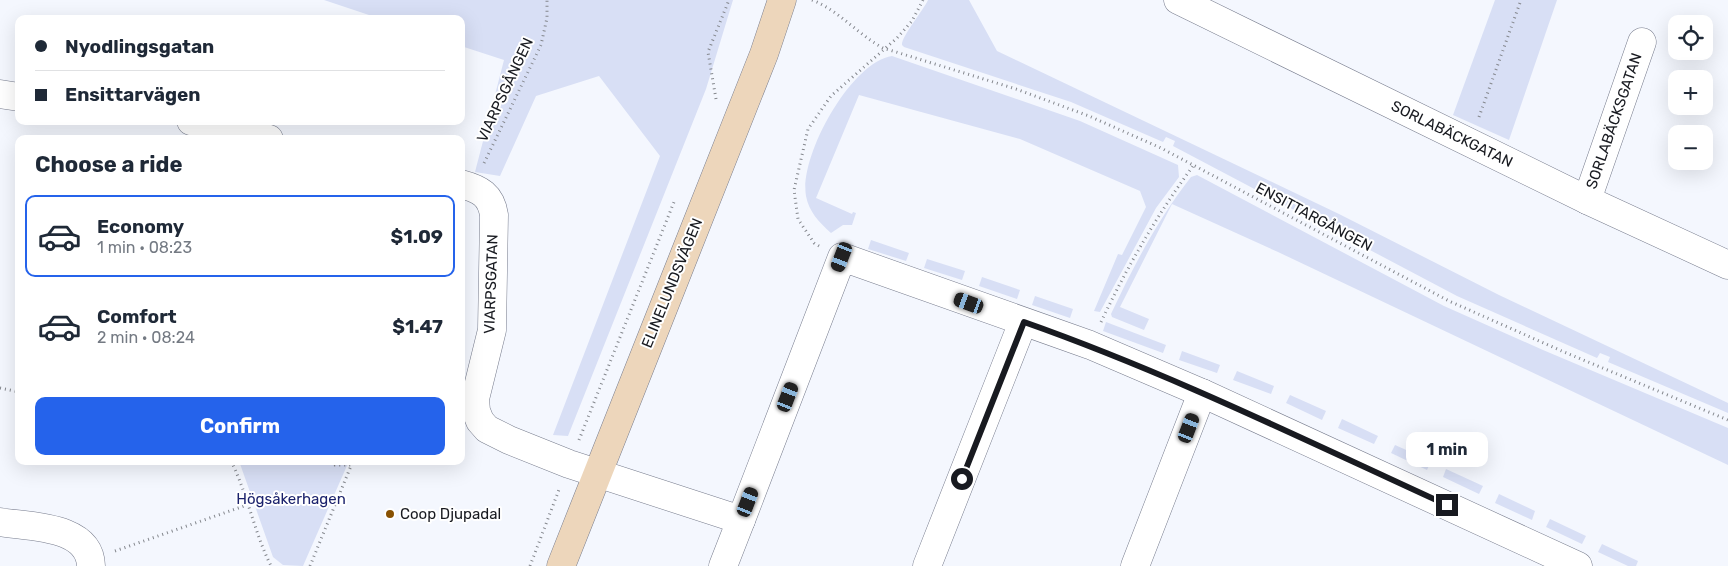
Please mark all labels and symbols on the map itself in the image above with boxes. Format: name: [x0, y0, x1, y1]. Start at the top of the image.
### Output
street label: VIARPSGÅNGEN: [473, 35, 537, 145]
street label: SORLABÄCKSGATAN: [1582, 51, 1646, 191]
street label: SORLABÄCKGATAN: [1388, 97, 1516, 171]
street label: ENSITTARGÅNGEN: [1253, 179, 1375, 255]
street label: ELINELUNDSVÄGEN: [638, 216, 706, 350]
street label: VIARPSGATAN: [480, 234, 502, 334]
car: [829, 240, 854, 274]
car: [952, 291, 985, 315]
car: [775, 380, 800, 414]
car: [1176, 411, 1201, 445]
callout: 1 min: [1406, 432, 1488, 468]
route start: [951, 468, 973, 490]
car: [735, 485, 760, 519]
park label: Högsåkerhagen: [236, 490, 346, 508]
route end: [1436, 494, 1458, 516]
place label: Coop Djupadal: [400, 505, 501, 523]
marker: Coop Djupadal: [384, 508, 396, 520]

